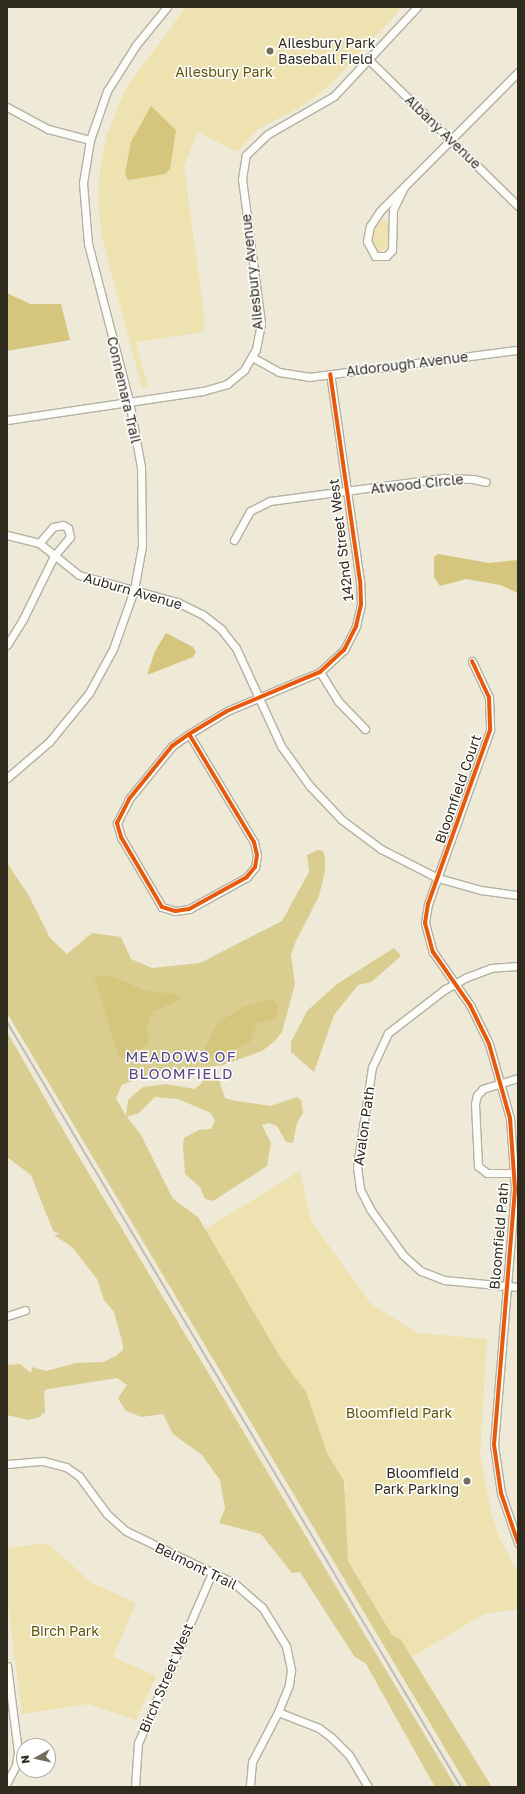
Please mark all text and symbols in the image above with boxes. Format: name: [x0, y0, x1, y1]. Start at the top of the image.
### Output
place label: Ailesbury Park Baseball Field: [278, 35, 376, 68]
marker: Ailesbury Park Baseball Field: [265, 46, 275, 56]
park label: Ailesbury Park: [175, 64, 273, 80]
street label: Albany Avenue: [401, 92, 485, 172]
street label: Ailesbury Avenue: [238, 213, 266, 331]
street label: Connemara Trail: [104, 335, 144, 445]
street label: Aldorough Avenue: [345, 348, 469, 380]
street label: Atwood Circle: [370, 471, 464, 497]
street label: 142nd Street West: [325, 478, 357, 602]
street label: Auburn Avenue: [82, 569, 184, 613]
street label: Bloomfield Court: [431, 732, 485, 846]
district label: MEADOWS OF BLOOMFIELD: [125, 1047, 237, 1082]
street label: Avalon Path: [350, 1085, 378, 1167]
street label: Bloomfield Path: [486, 1182, 512, 1290]
park label: Bloomfield Park: [346, 1405, 452, 1421]
place label: Bloomfield Park Parking: [374, 1465, 459, 1498]
marker: Bloomfield Park Parking: [462, 1476, 472, 1486]
street label: Belmont Trail: [152, 1539, 240, 1593]
street label: Birch Street West: [135, 1621, 197, 1735]
park label: Birch Park: [31, 1623, 99, 1639]
north arrow: [16, 1738, 56, 1778]
text: N: [18, 1755, 32, 1765]

